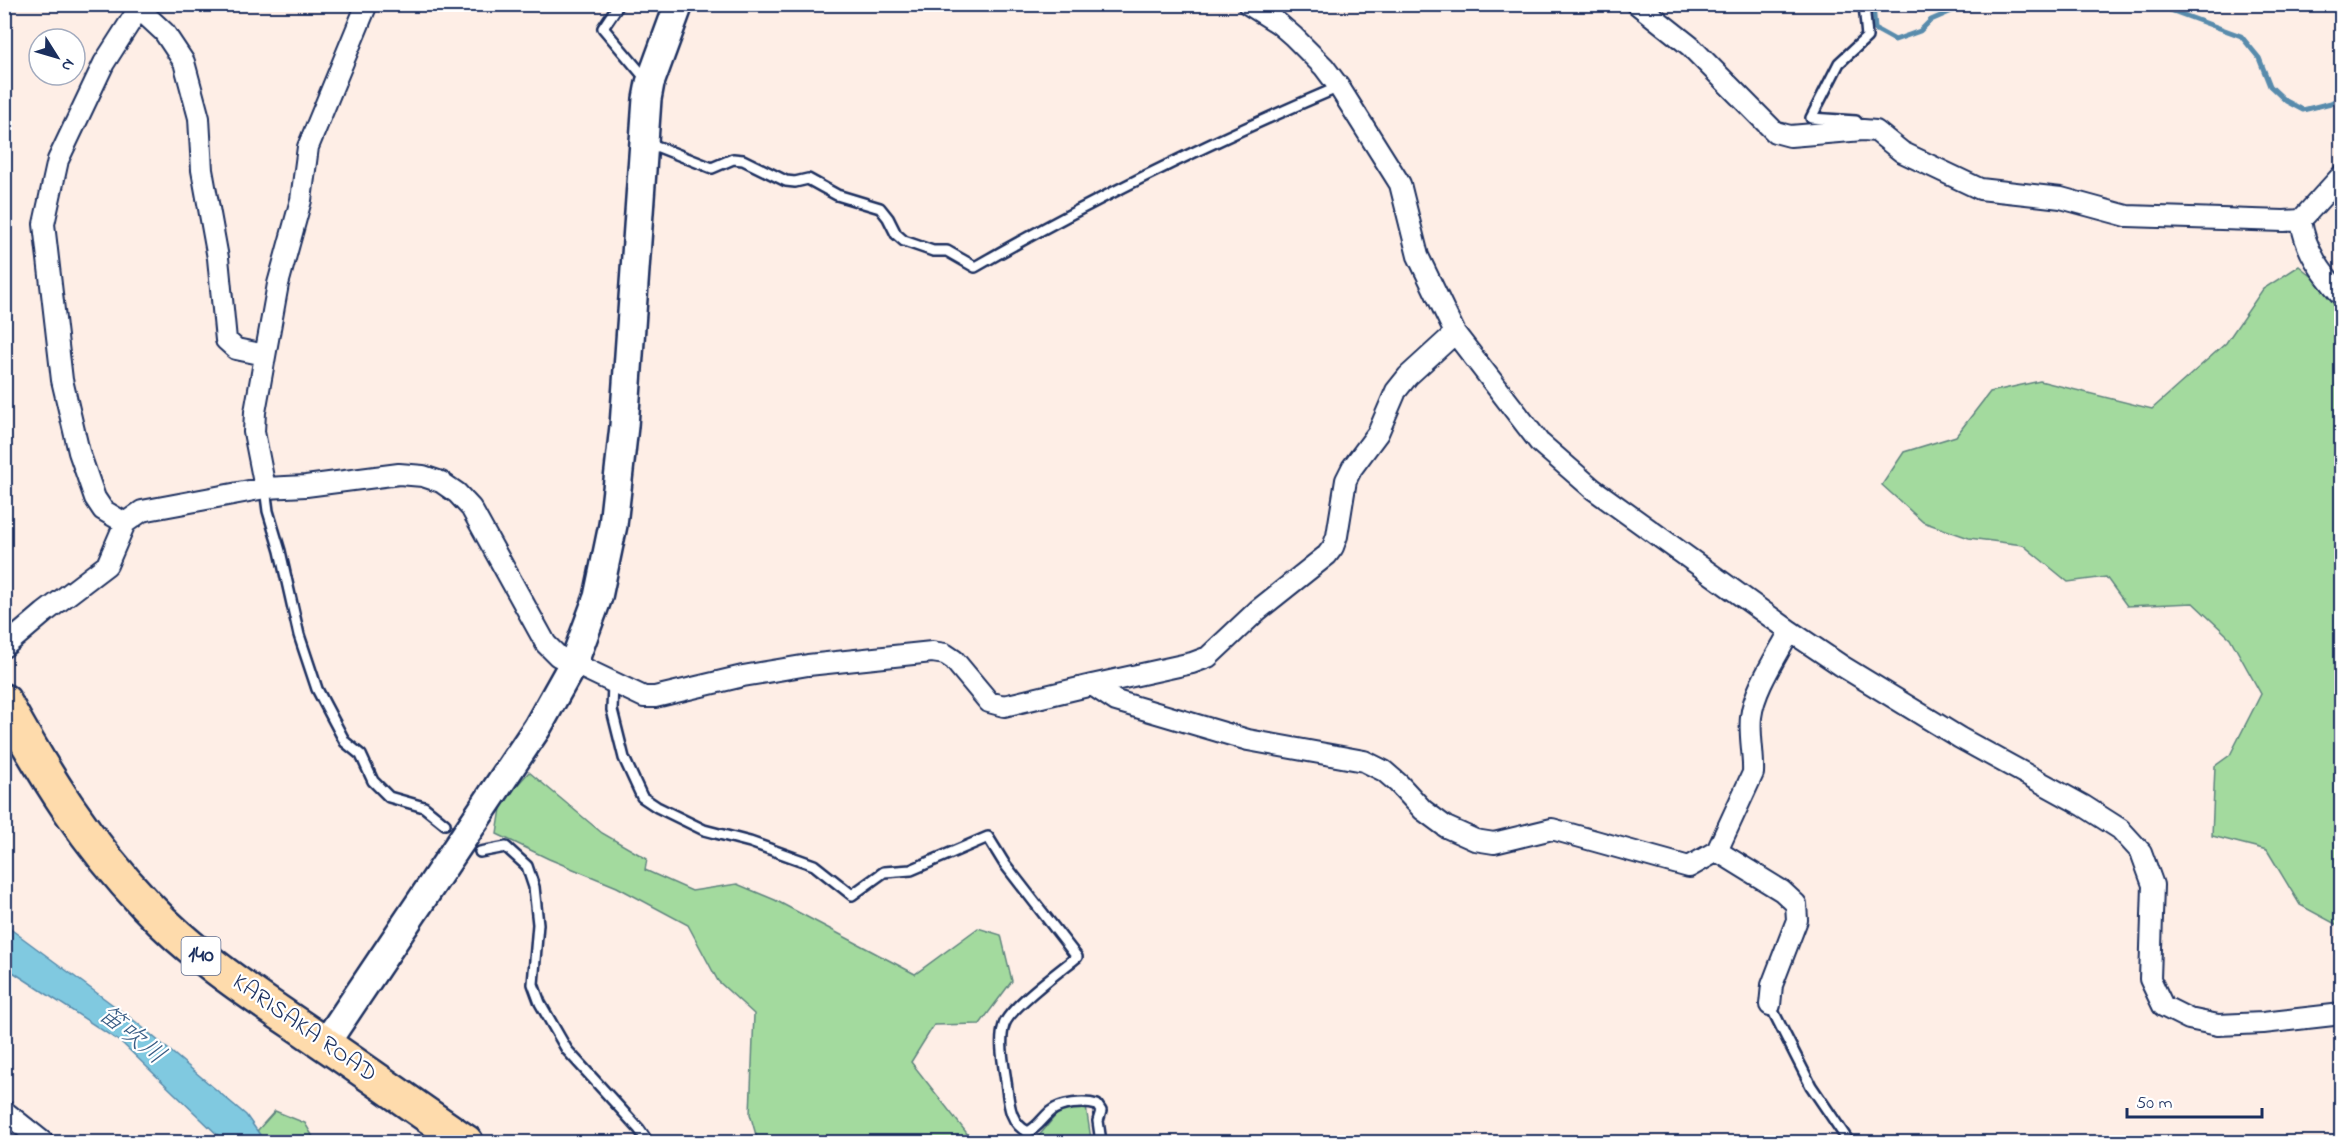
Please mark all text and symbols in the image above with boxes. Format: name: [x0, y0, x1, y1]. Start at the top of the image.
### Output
north arrow: [27, 27, 87, 87]
text: N: [54, 53, 80, 77]
road number: 140: [182, 937, 220, 975]
street label: KARISAKA ROAD: [224, 966, 384, 1092]
water label: 笛吹川: [89, 997, 173, 1075]
scale bar: [2127, 1081, 2262, 1119]
text: 50 m: [2136, 1091, 2173, 1117]

